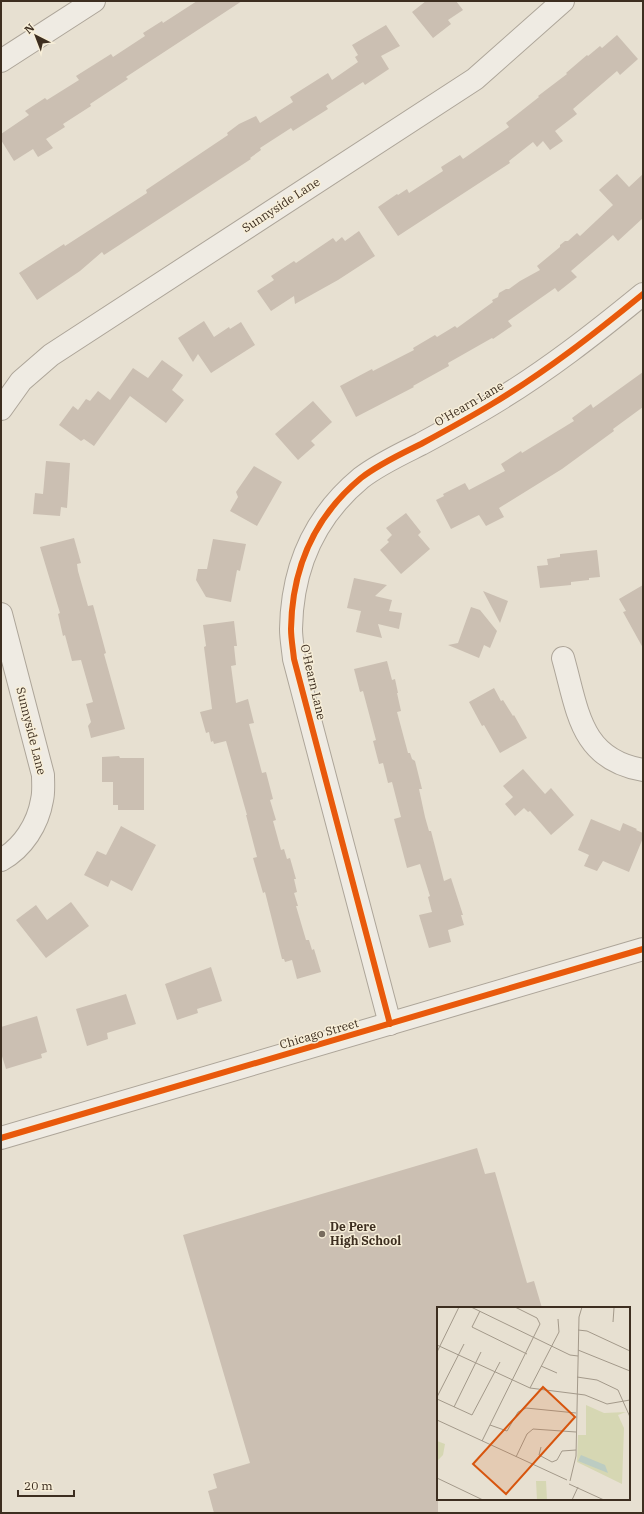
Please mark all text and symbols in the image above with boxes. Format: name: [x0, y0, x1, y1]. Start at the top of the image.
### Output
north arrow: [16, 16, 56, 56]
text: N: [21, 20, 37, 37]
street label: Sunnyside Lane: [239, 174, 323, 235]
street label: O'Hearn Lane: [431, 378, 506, 429]
street label: O'Hearn Lane: [297, 642, 330, 721]
street label: Sunnyside Lane: [13, 685, 50, 776]
street label: Chicago Street: [278, 1015, 360, 1052]
place label: De Pere High School: [330, 1219, 401, 1248]
marker: De Pere High School: [317, 1229, 327, 1239]
inset map: [437, 1307, 630, 1500]
scale bar: [18, 1472, 74, 1498]
text: 20 m: [24, 1478, 53, 1493]

